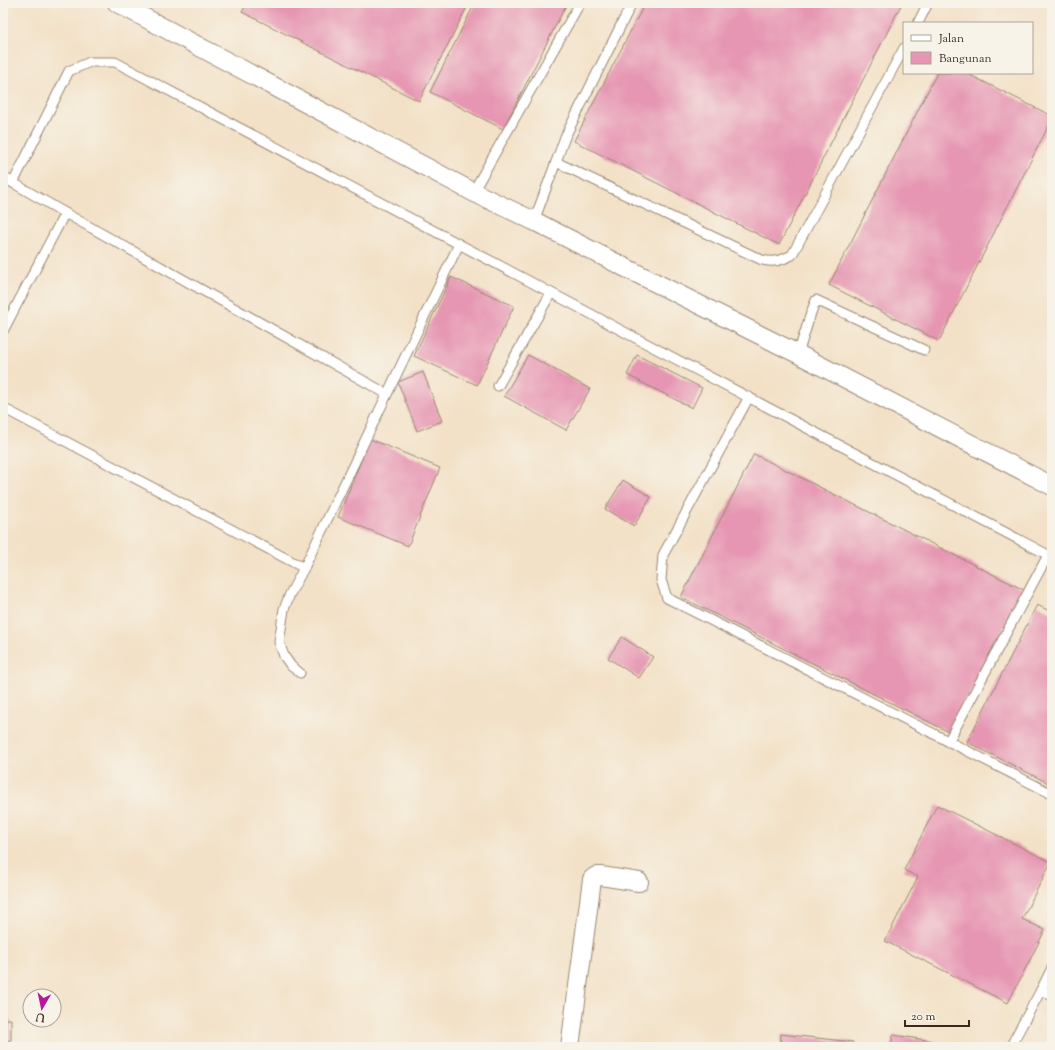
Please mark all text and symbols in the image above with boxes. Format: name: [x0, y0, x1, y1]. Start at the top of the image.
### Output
legend: [903, 22, 1033, 74]
text: Jalan: [938, 30, 964, 48]
text: Bangunan: [939, 50, 992, 68]
north arrow: [22, 988, 62, 1028]
scale bar: [905, 1002, 969, 1028]
text: U: [35, 1008, 47, 1026]
text: 20 m: [911, 1008, 936, 1026]

